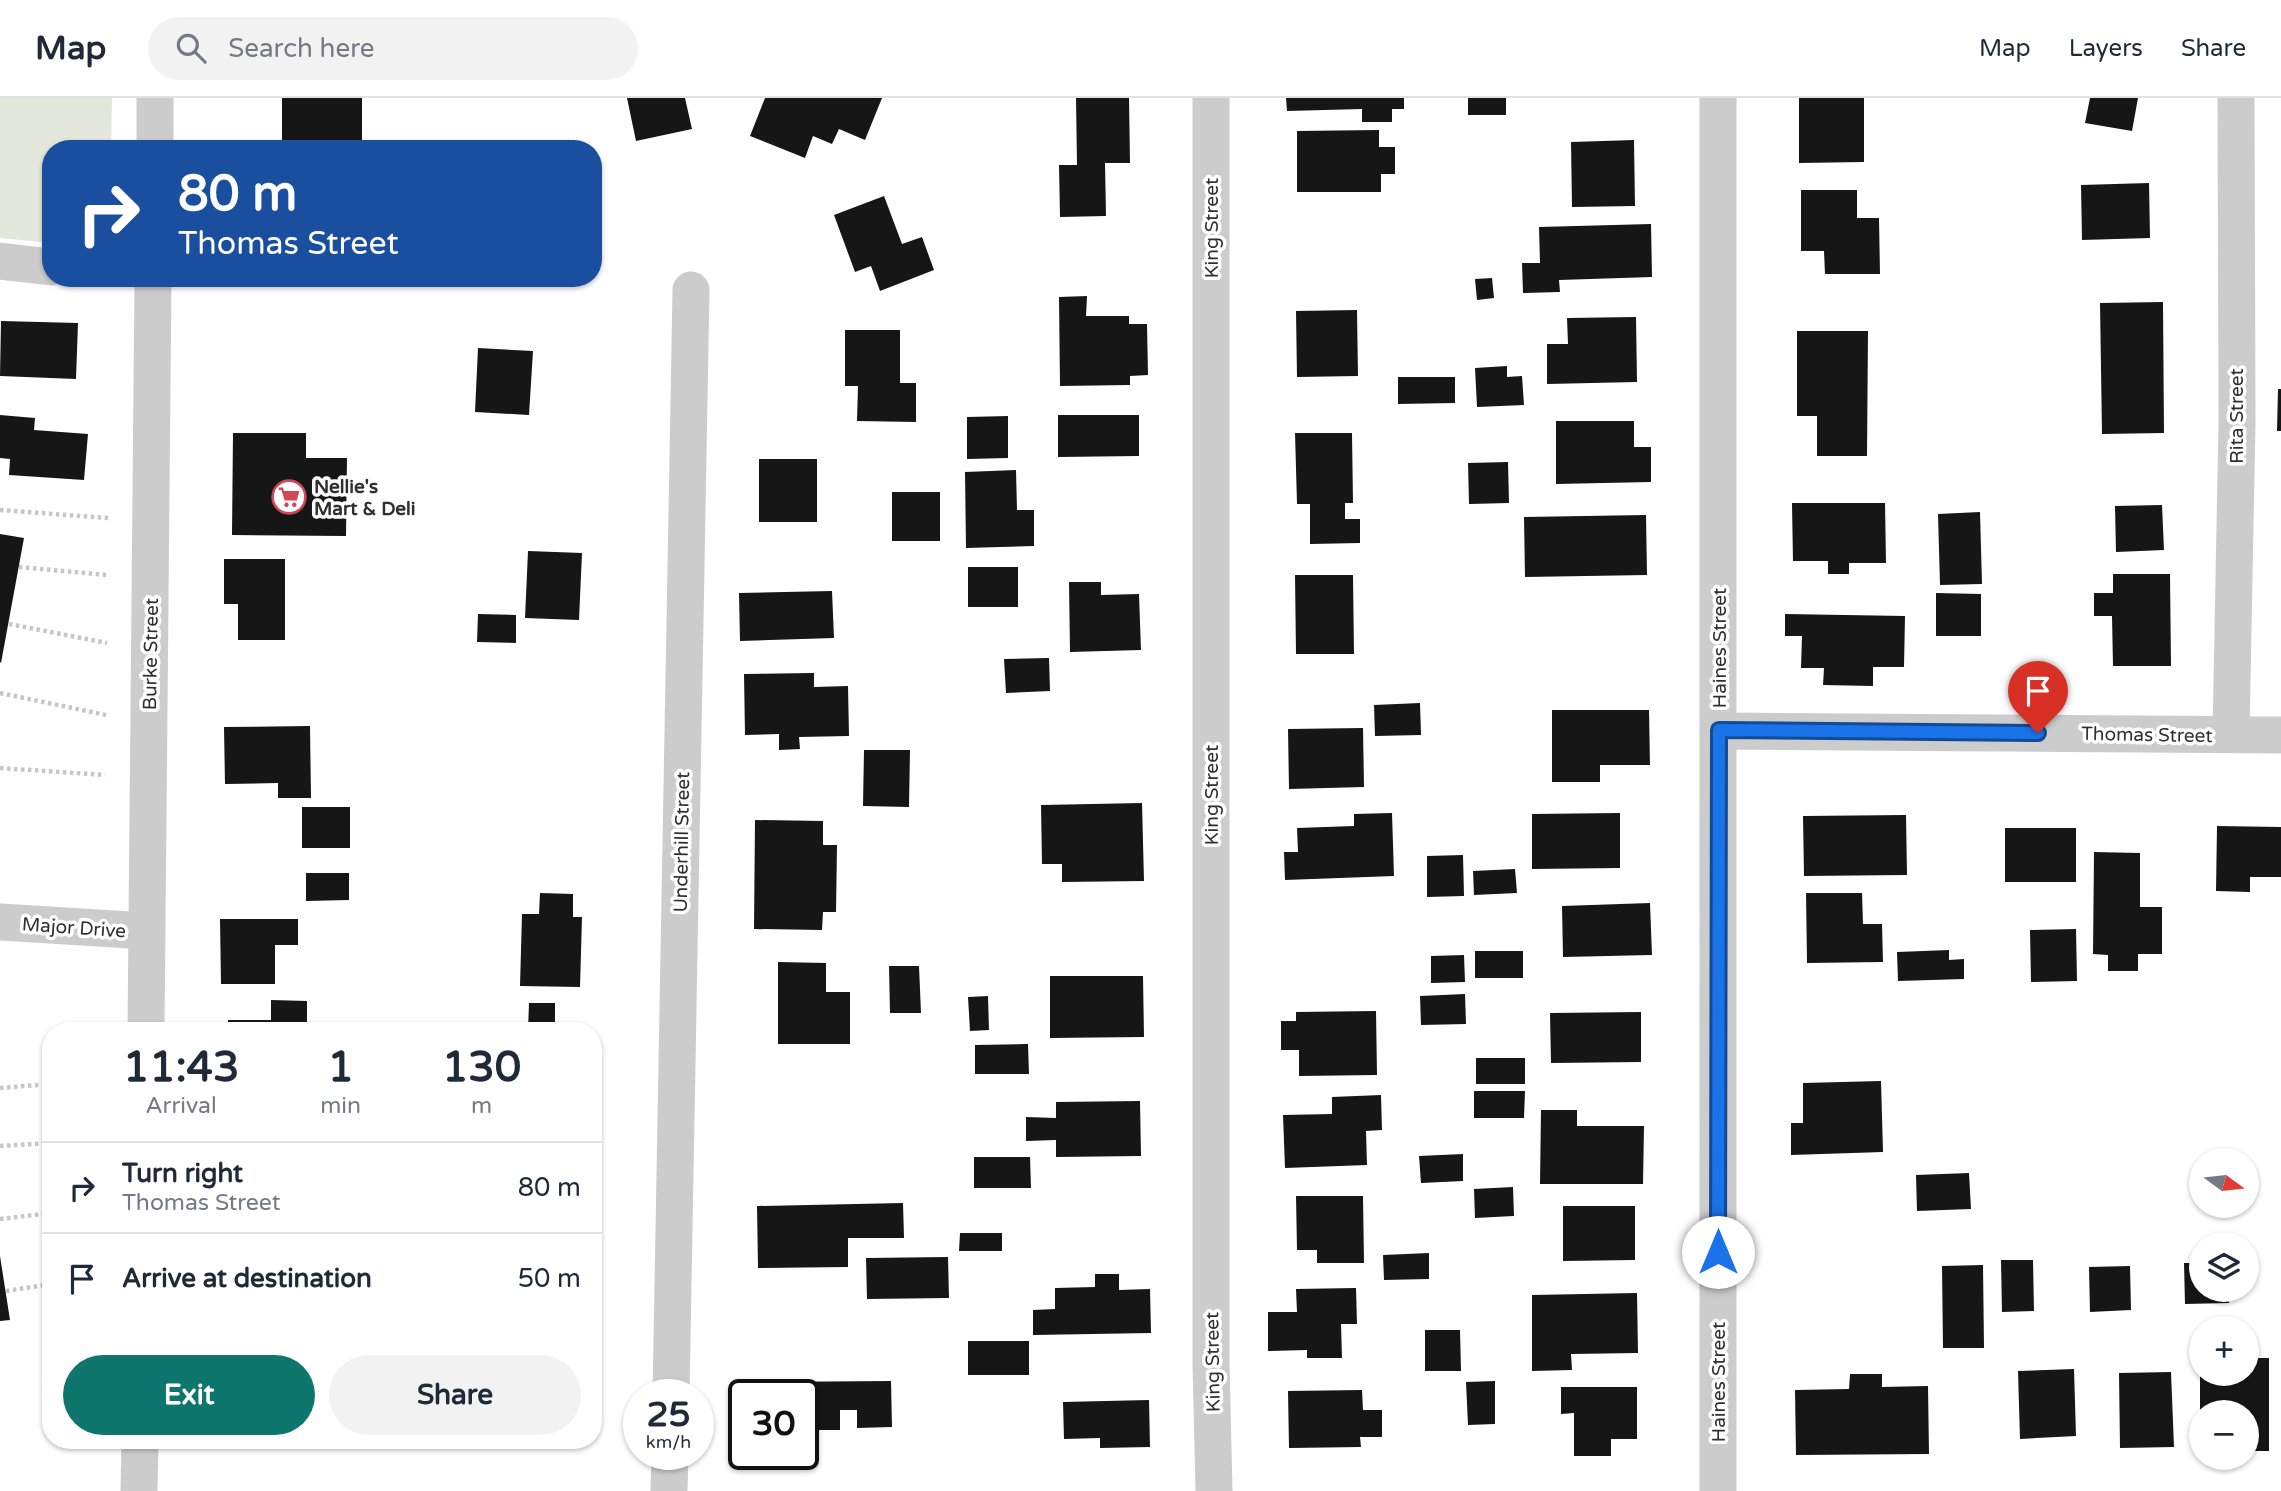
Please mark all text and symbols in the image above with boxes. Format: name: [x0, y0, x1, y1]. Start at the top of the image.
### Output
search box: [148, 17, 638, 80]
text: Map: [35, 29, 106, 68]
icon: search: [172, 29, 210, 67]
text: Search here: [228, 33, 374, 64]
text: Map: [1979, 34, 2031, 63]
text: Layers: [2069, 34, 2143, 63]
text: Share: [2181, 34, 2246, 63]
text: 80 m: [178, 165, 297, 224]
icon: right: [63, 168, 154, 259]
street label: King Street: [1201, 178, 1223, 278]
text: Thomas Street: [178, 225, 399, 263]
street label: Rita Street: [2226, 368, 2248, 464]
place label: Nellie's Mart & Deli: [314, 476, 415, 520]
supermarket icon: Nellie's Mart & Deli: [270, 478, 308, 516]
street label: Haines Street: [1709, 588, 1731, 708]
street label: Burke Street: [139, 598, 163, 710]
pin: [2008, 661, 2068, 733]
icon: arrive: [2019, 672, 2057, 710]
street label: Thomas Street: [2081, 723, 2213, 747]
street label: King Street: [1201, 745, 1223, 845]
street label: Underhill Street: [670, 772, 694, 913]
street label: Major Drive: [21, 913, 127, 943]
text: 11:43: [123, 1042, 239, 1093]
text: 1: [327, 1042, 354, 1093]
text: 130: [442, 1042, 521, 1093]
text: Arrival: [146, 1092, 217, 1120]
text: min: [320, 1092, 361, 1120]
text: m: [471, 1092, 492, 1120]
north arrow: [2189, 1148, 2259, 1218]
map controls: [2189, 1148, 2259, 1470]
text: Turn right: [122, 1158, 243, 1189]
icon: right: [63, 1169, 101, 1207]
text: 80 m: [518, 1172, 581, 1203]
text: Thomas Street: [122, 1189, 281, 1217]
position arrow: [1681, 1215, 1755, 1289]
button: layers: [2189, 1232, 2259, 1302]
icon: arrive: [63, 1260, 101, 1298]
text: Arrive at destination: [122, 1263, 372, 1294]
text: 50 m: [518, 1263, 581, 1294]
street label: King Street: [1201, 1312, 1225, 1412]
button: +: [2189, 1316, 2259, 1386]
street label: Haines Street: [1708, 1322, 1730, 1442]
button: Exit: [63, 1355, 315, 1435]
button: Share: [329, 1355, 581, 1435]
speed limit sign: 30: [728, 1379, 819, 1470]
text: 25: [647, 1394, 690, 1436]
button: −: [2189, 1400, 2259, 1470]
text: km/h: [646, 1431, 691, 1453]

